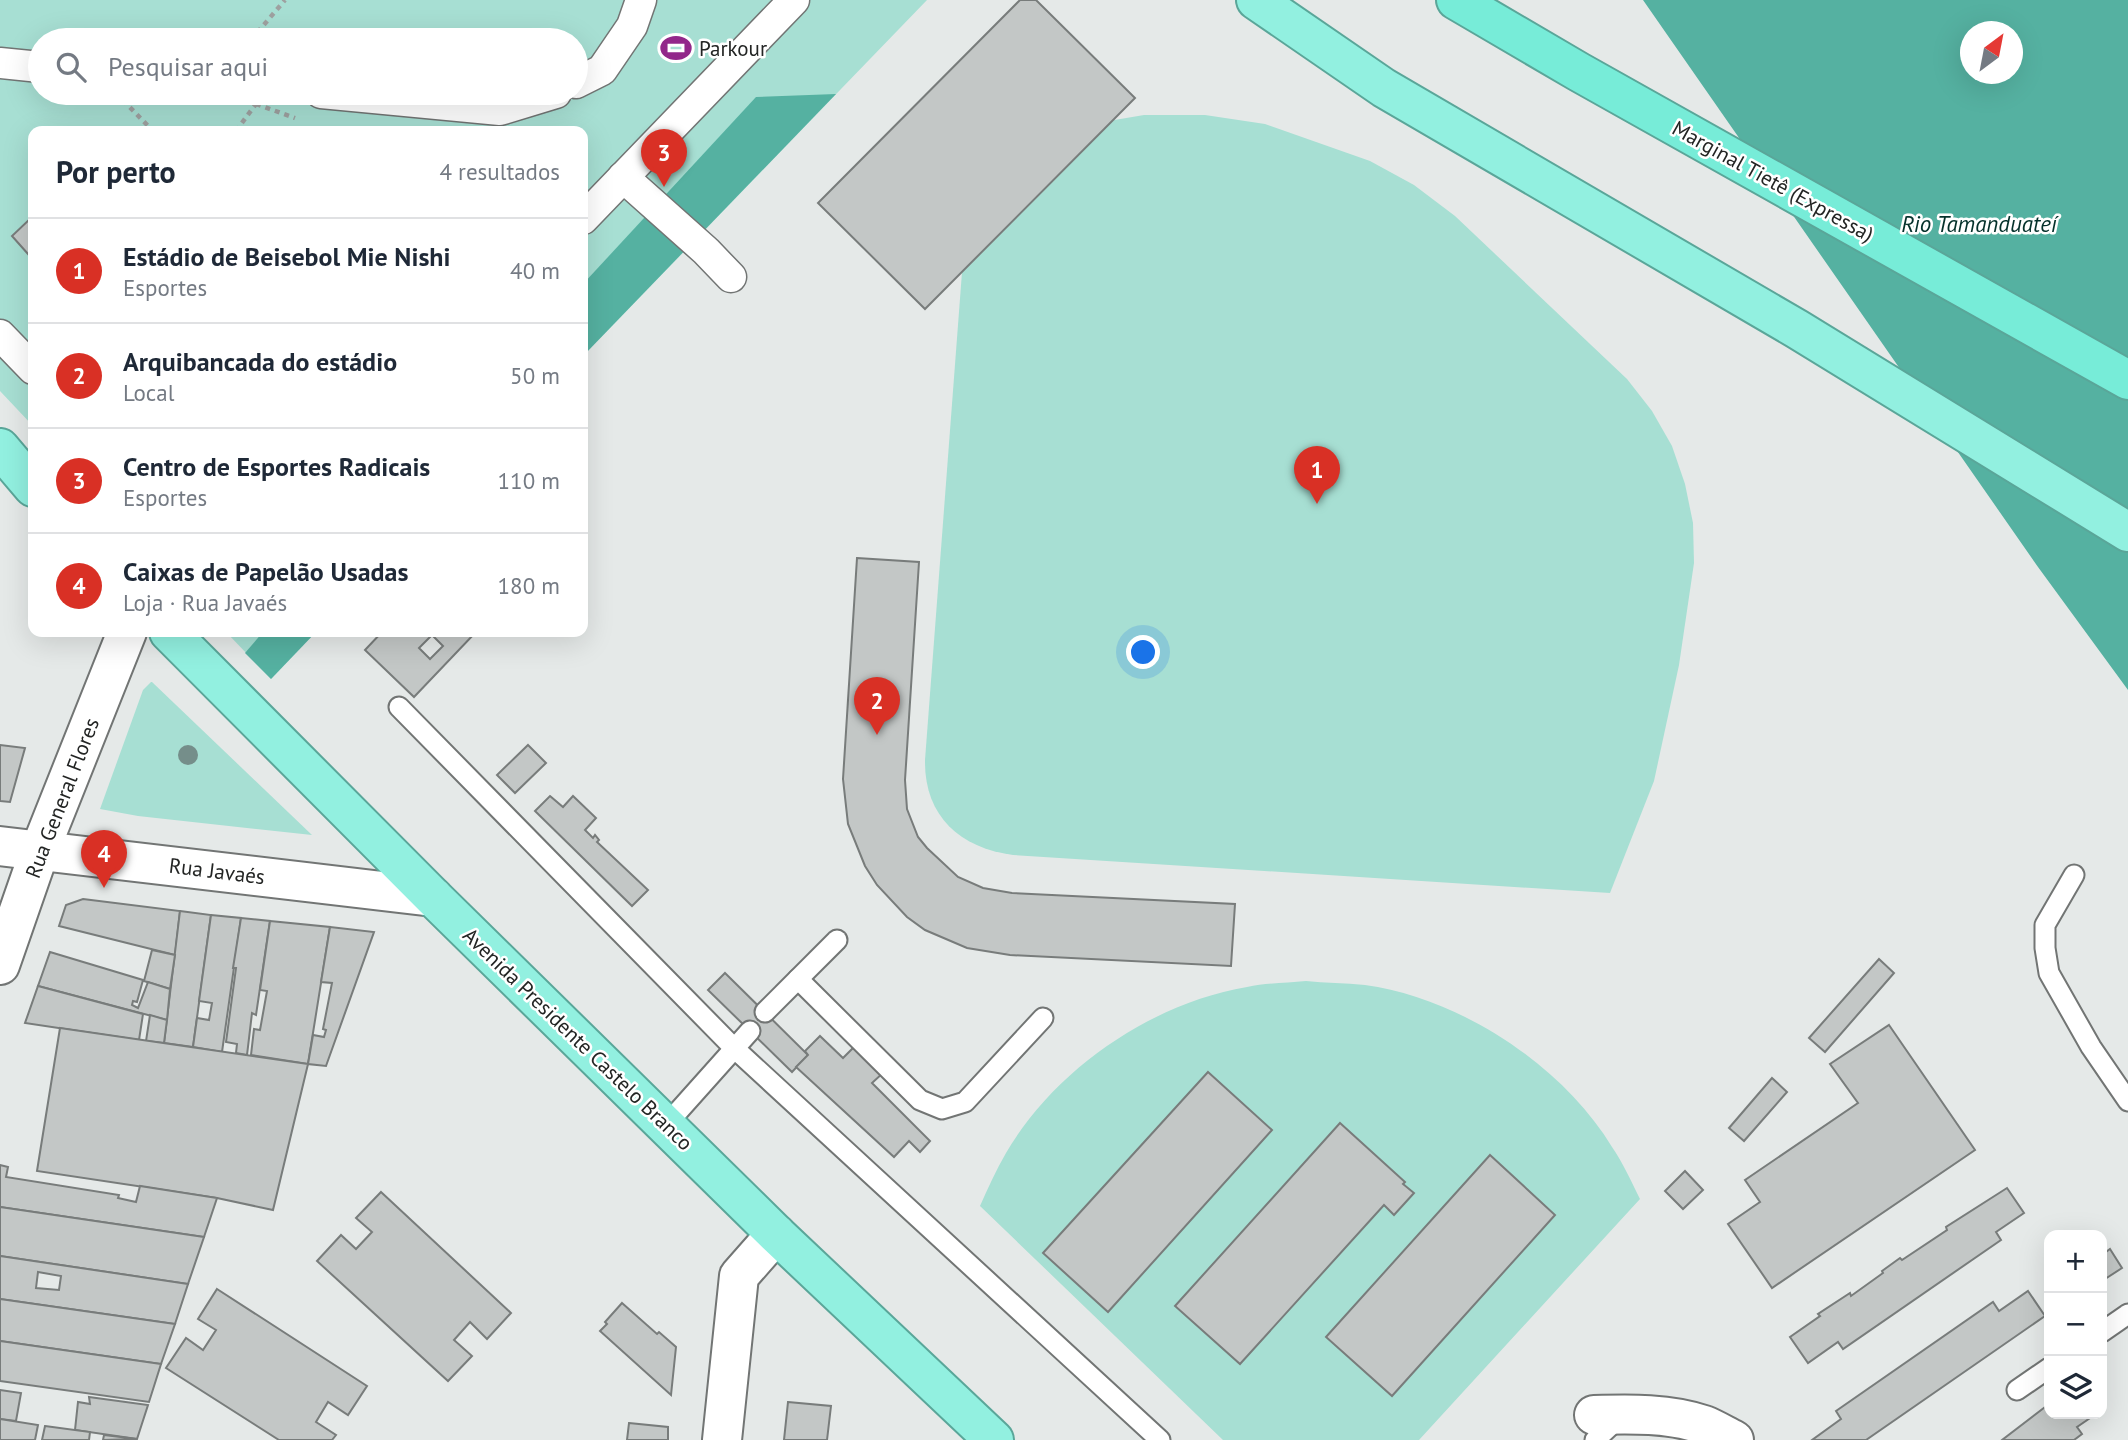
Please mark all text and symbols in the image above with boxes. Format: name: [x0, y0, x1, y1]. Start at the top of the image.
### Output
north arrow: [1960, 21, 2023, 84]
search box: [28, 28, 588, 105]
sports icon: Parkour: [659, 31, 693, 65]
place label: Parkour: [699, 35, 767, 62]
icon: search: [52, 48, 90, 86]
text: Pesquisar aqui: [108, 50, 268, 83]
street label: Marginal Tietê (Expressa): [1668, 114, 1878, 248]
pin: 3: [641, 129, 687, 187]
text: Por perto: [56, 152, 176, 191]
text: 4 resultados: [439, 157, 560, 186]
water label: Rio Tamanduateí: [1901, 209, 2059, 238]
text: Estádio de Beisebol Mie Nishi: [123, 240, 451, 273]
text: 1: [72, 256, 86, 285]
text: 40 m: [510, 256, 560, 285]
text: Esportes: [123, 273, 207, 302]
text: Arquibancada do estádio: [123, 345, 397, 378]
text: 2: [72, 361, 86, 390]
text: 50 m: [510, 361, 560, 390]
text: Local: [123, 378, 174, 407]
pin: 1: [1294, 446, 1340, 504]
text: Centro de Esportes Radicais: [123, 450, 430, 483]
text: 3: [72, 466, 86, 495]
text: 110 m: [498, 466, 560, 495]
text: Esportes: [123, 483, 207, 512]
text: Caixas de Papelão Usadas: [123, 555, 408, 588]
text: 4: [72, 571, 86, 600]
text: 180 m: [498, 571, 560, 600]
text: Loja · Rua Javaés: [123, 588, 287, 617]
your location: [1126, 635, 1160, 669]
pin: 2: [854, 677, 900, 735]
street label: Rua General Flores: [19, 714, 105, 882]
pin: 4: [81, 830, 127, 888]
street label: Rua Javaés: [168, 852, 266, 890]
street label: Avenida Presidente Castelo Branco: [457, 922, 699, 1156]
map controls: [2044, 1230, 2107, 1419]
button: +: [2044, 1230, 2107, 1293]
button: −: [2044, 1293, 2107, 1356]
button: layers: [2044, 1356, 2107, 1419]

